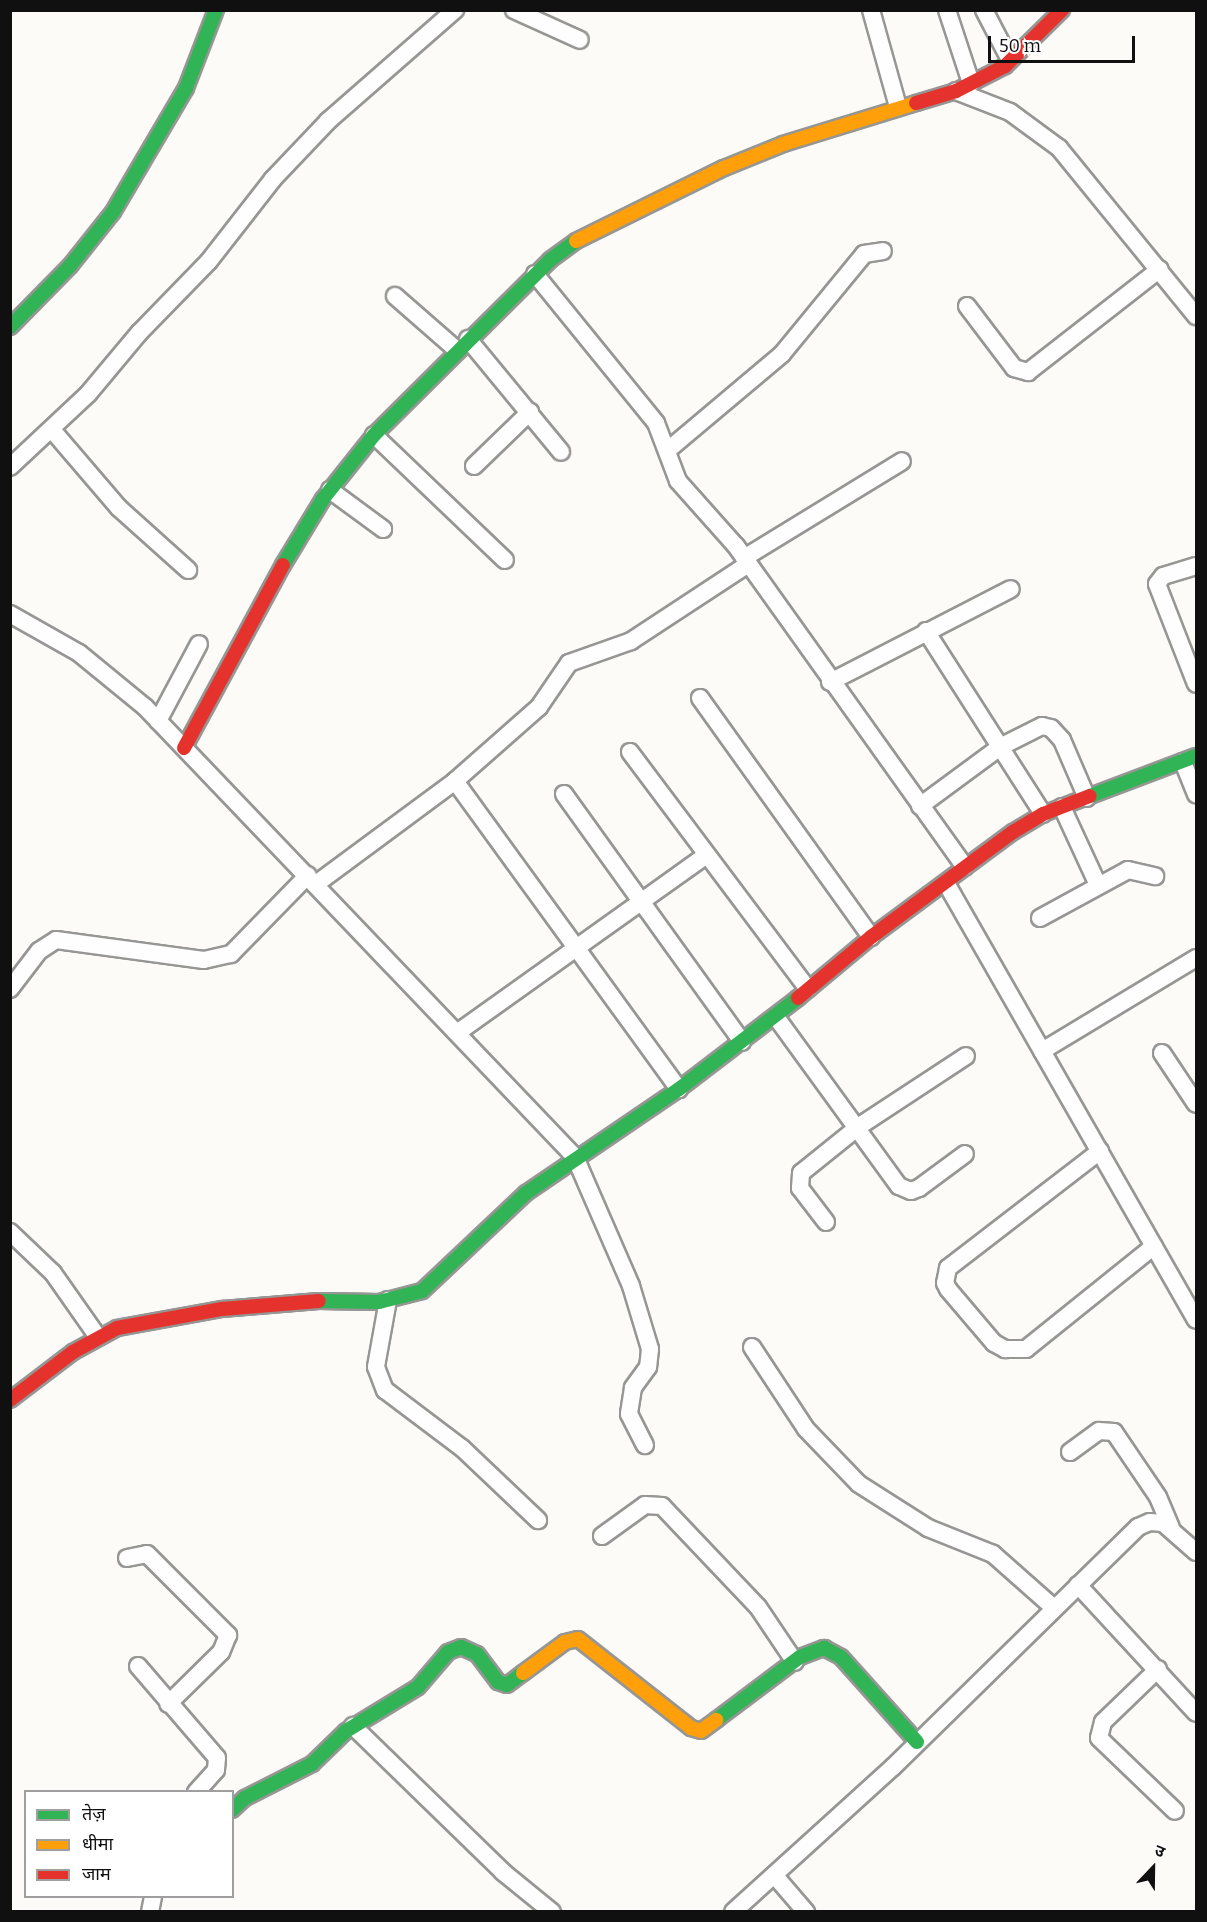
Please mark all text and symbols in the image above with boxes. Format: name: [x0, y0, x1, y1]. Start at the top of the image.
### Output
scale bar: [991, 24, 1138, 62]
text: 50 m: [999, 35, 1041, 57]
legend: [24, 1790, 234, 1898]
text: तेज़: [82, 1803, 106, 1825]
text: धीमा: [82, 1833, 113, 1855]
north arrow: [1123, 1838, 1183, 1898]
text: उ: [1152, 1840, 1168, 1861]
text: जाम: [82, 1863, 111, 1885]

